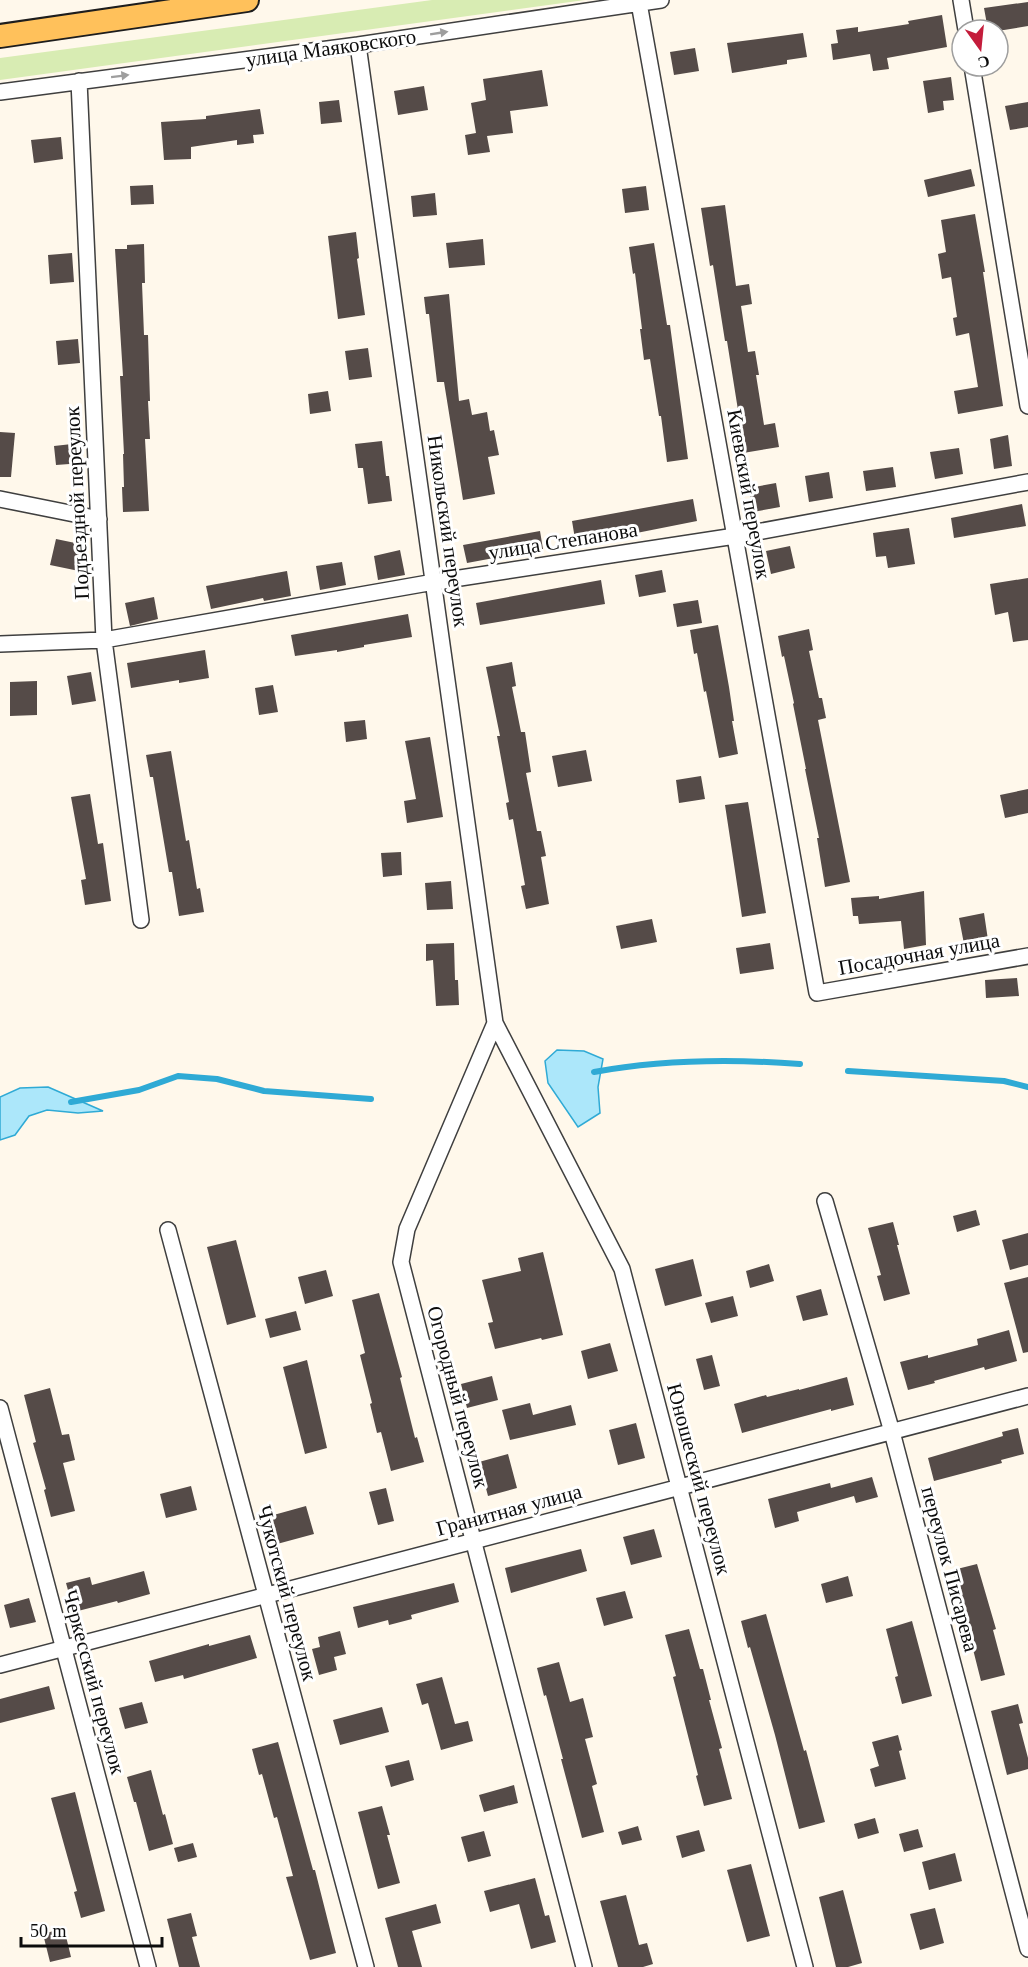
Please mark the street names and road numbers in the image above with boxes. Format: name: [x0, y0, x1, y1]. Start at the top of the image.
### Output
street label: улица Маяковского: [244, 24, 418, 72]
street label: Подъездной переулок: [60, 405, 94, 600]
street label: Киевский переулок: [722, 407, 776, 582]
street label: Никольский переулок: [423, 433, 473, 629]
street label: улица Степанова: [487, 517, 640, 565]
street label: Посадочная улица: [836, 928, 1002, 980]
street label: Огородный переулок: [422, 1303, 494, 1491]
street label: Юношеский переулок: [662, 1381, 736, 1578]
street label: Гранитная улица: [434, 1479, 585, 1541]
street label: переулок Писарева: [916, 1484, 984, 1655]
street label: Чукотский переулок: [252, 1503, 322, 1684]
street label: Черкесский переулок: [58, 1587, 130, 1778]

